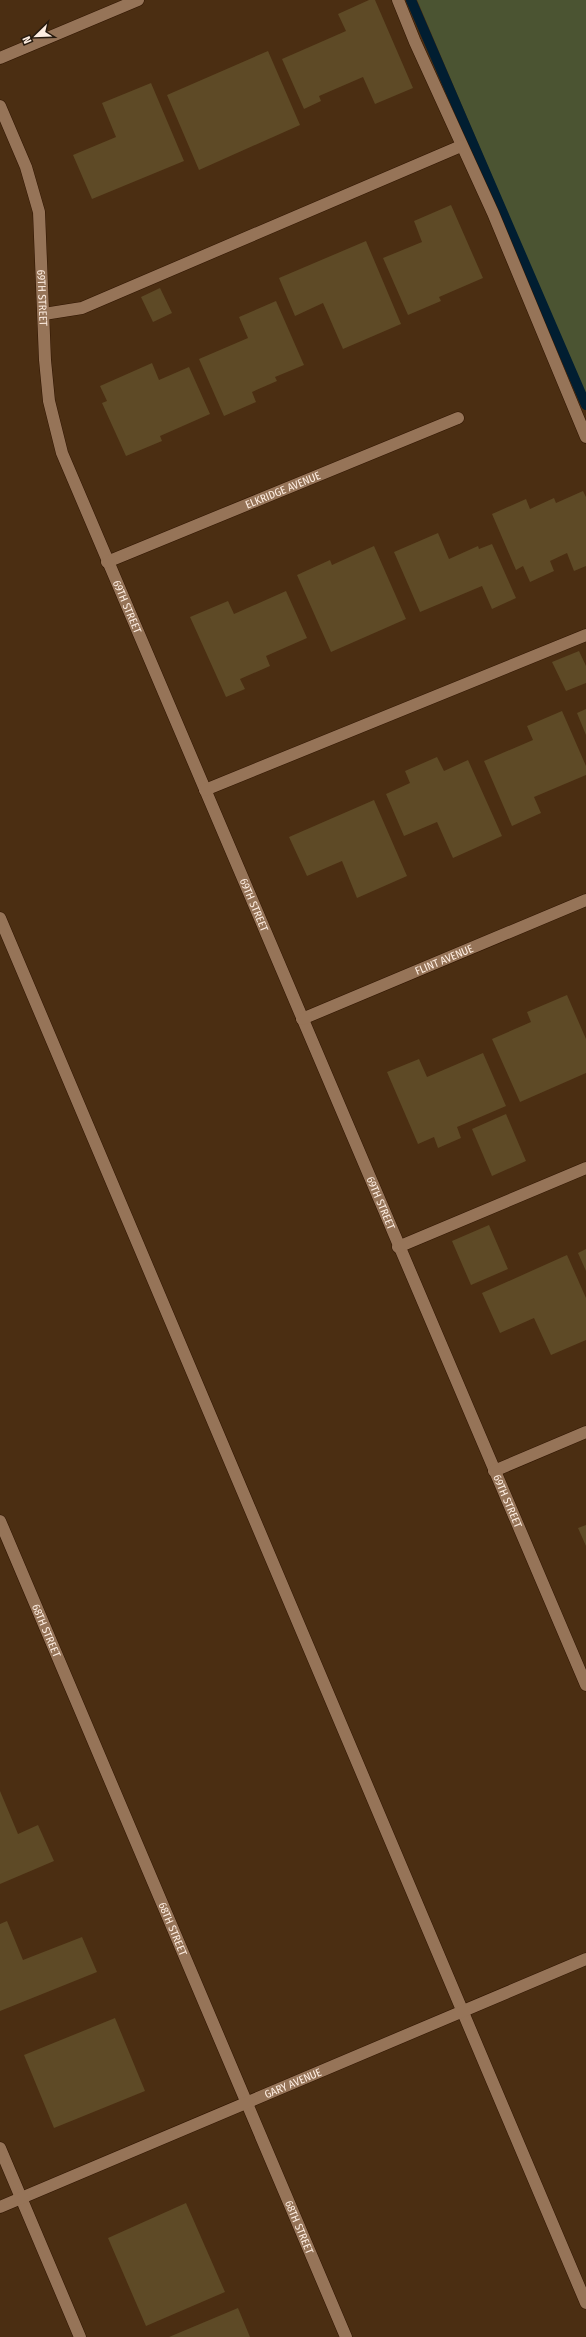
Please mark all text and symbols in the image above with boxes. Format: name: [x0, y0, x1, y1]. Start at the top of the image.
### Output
north arrow: [16, 16, 56, 56]
text: N: [20, 34, 35, 45]
street label: 69TH STREET: [34, 269, 50, 327]
street label: ELKRIDGE AVENUE: [243, 469, 322, 512]
street label: 69TH STREET: [110, 578, 144, 636]
street label: 69TH STREET: [237, 876, 271, 934]
street label: FLINT AVENUE: [413, 942, 475, 978]
street label: 69TH STREET: [363, 1175, 398, 1233]
street label: 69TH STREET: [490, 1473, 525, 1531]
street label: 68TH STREET: [29, 1602, 63, 1660]
street label: 68TH STREET: [155, 1900, 190, 1959]
street label: GARY AVENUE: [263, 2066, 324, 2101]
street label: 68TH STREET: [282, 2199, 316, 2257]

